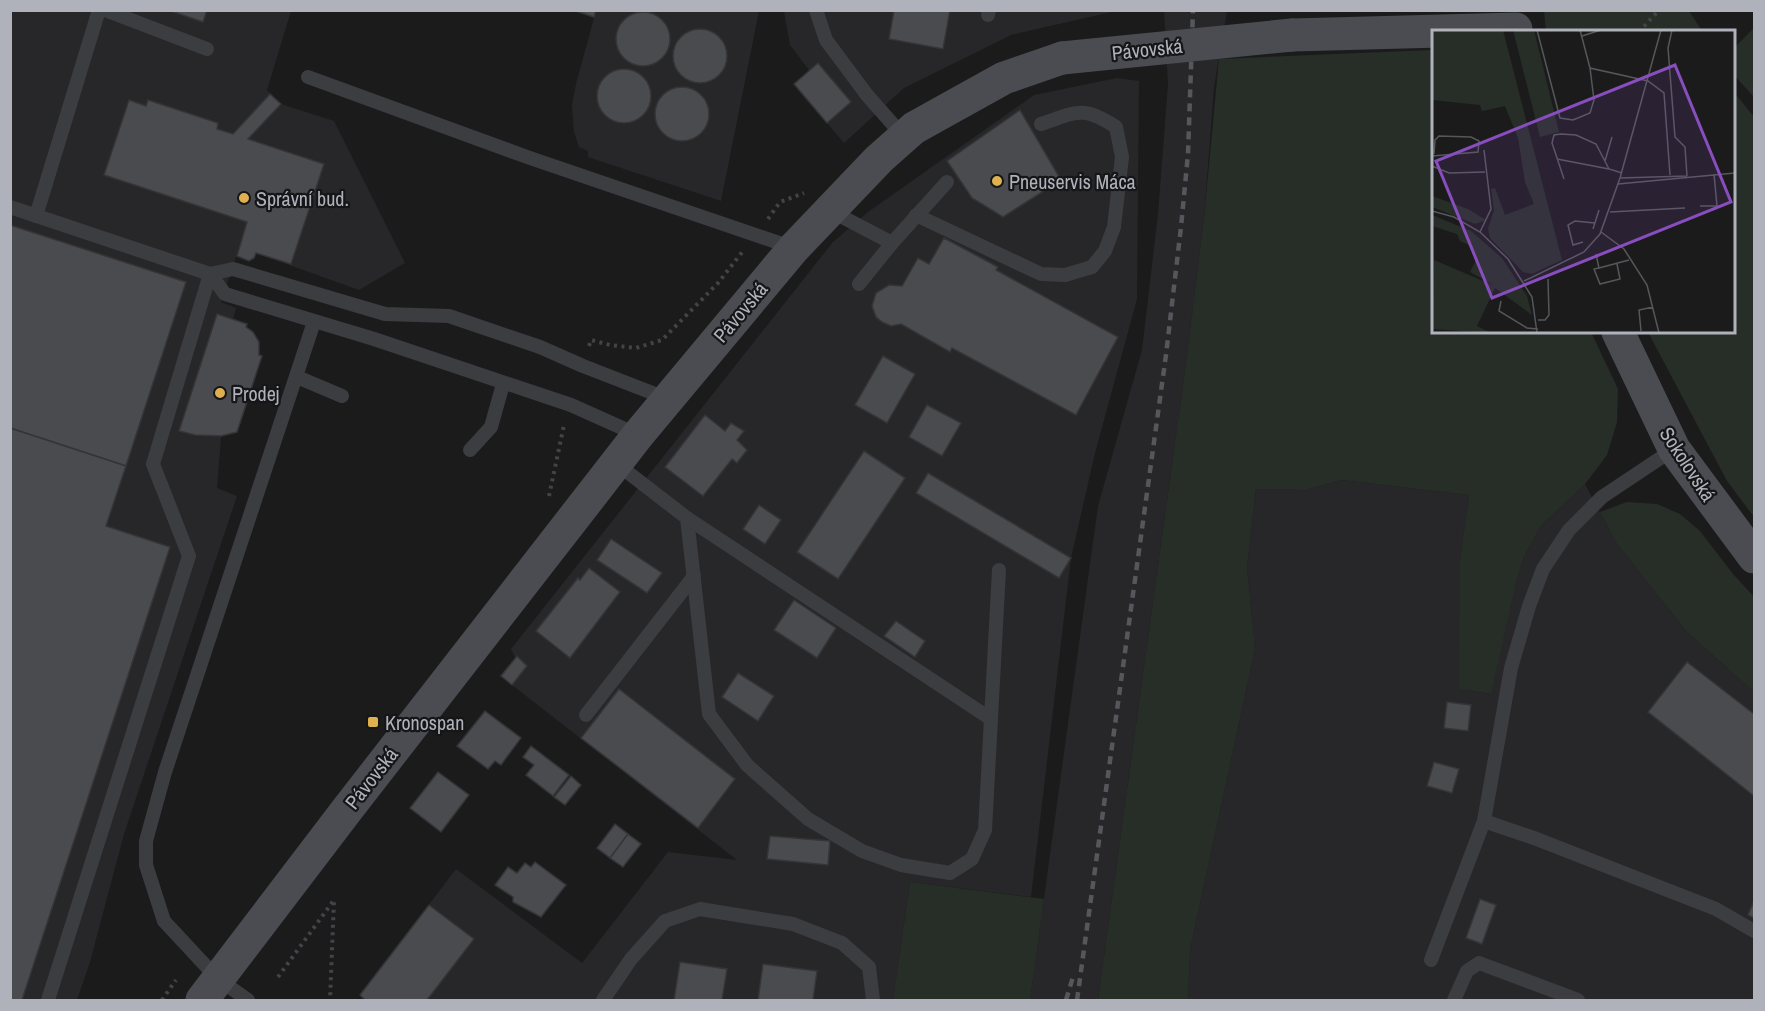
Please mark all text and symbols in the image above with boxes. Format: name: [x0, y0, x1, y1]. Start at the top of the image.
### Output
inset map: [1432, 30, 1735, 333]
street label: Pávovská: [1110, 32, 1184, 66]
place label: Pneuservis Máca: [1009, 168, 1136, 195]
marker: Pneuservis Máca: [990, 174, 1004, 188]
place label: Správní bud.: [256, 185, 349, 212]
marker: Správní bud.: [237, 191, 251, 205]
street label: Pávovská: [707, 276, 773, 348]
place label: Prodej: [232, 380, 279, 407]
marker: Prodej: [213, 386, 227, 400]
street label: Sokolovská: [1654, 421, 1722, 507]
place label: Kronospan: [385, 709, 464, 736]
marker: Kronospan: [366, 715, 380, 729]
street label: Pávovská: [338, 742, 404, 814]

